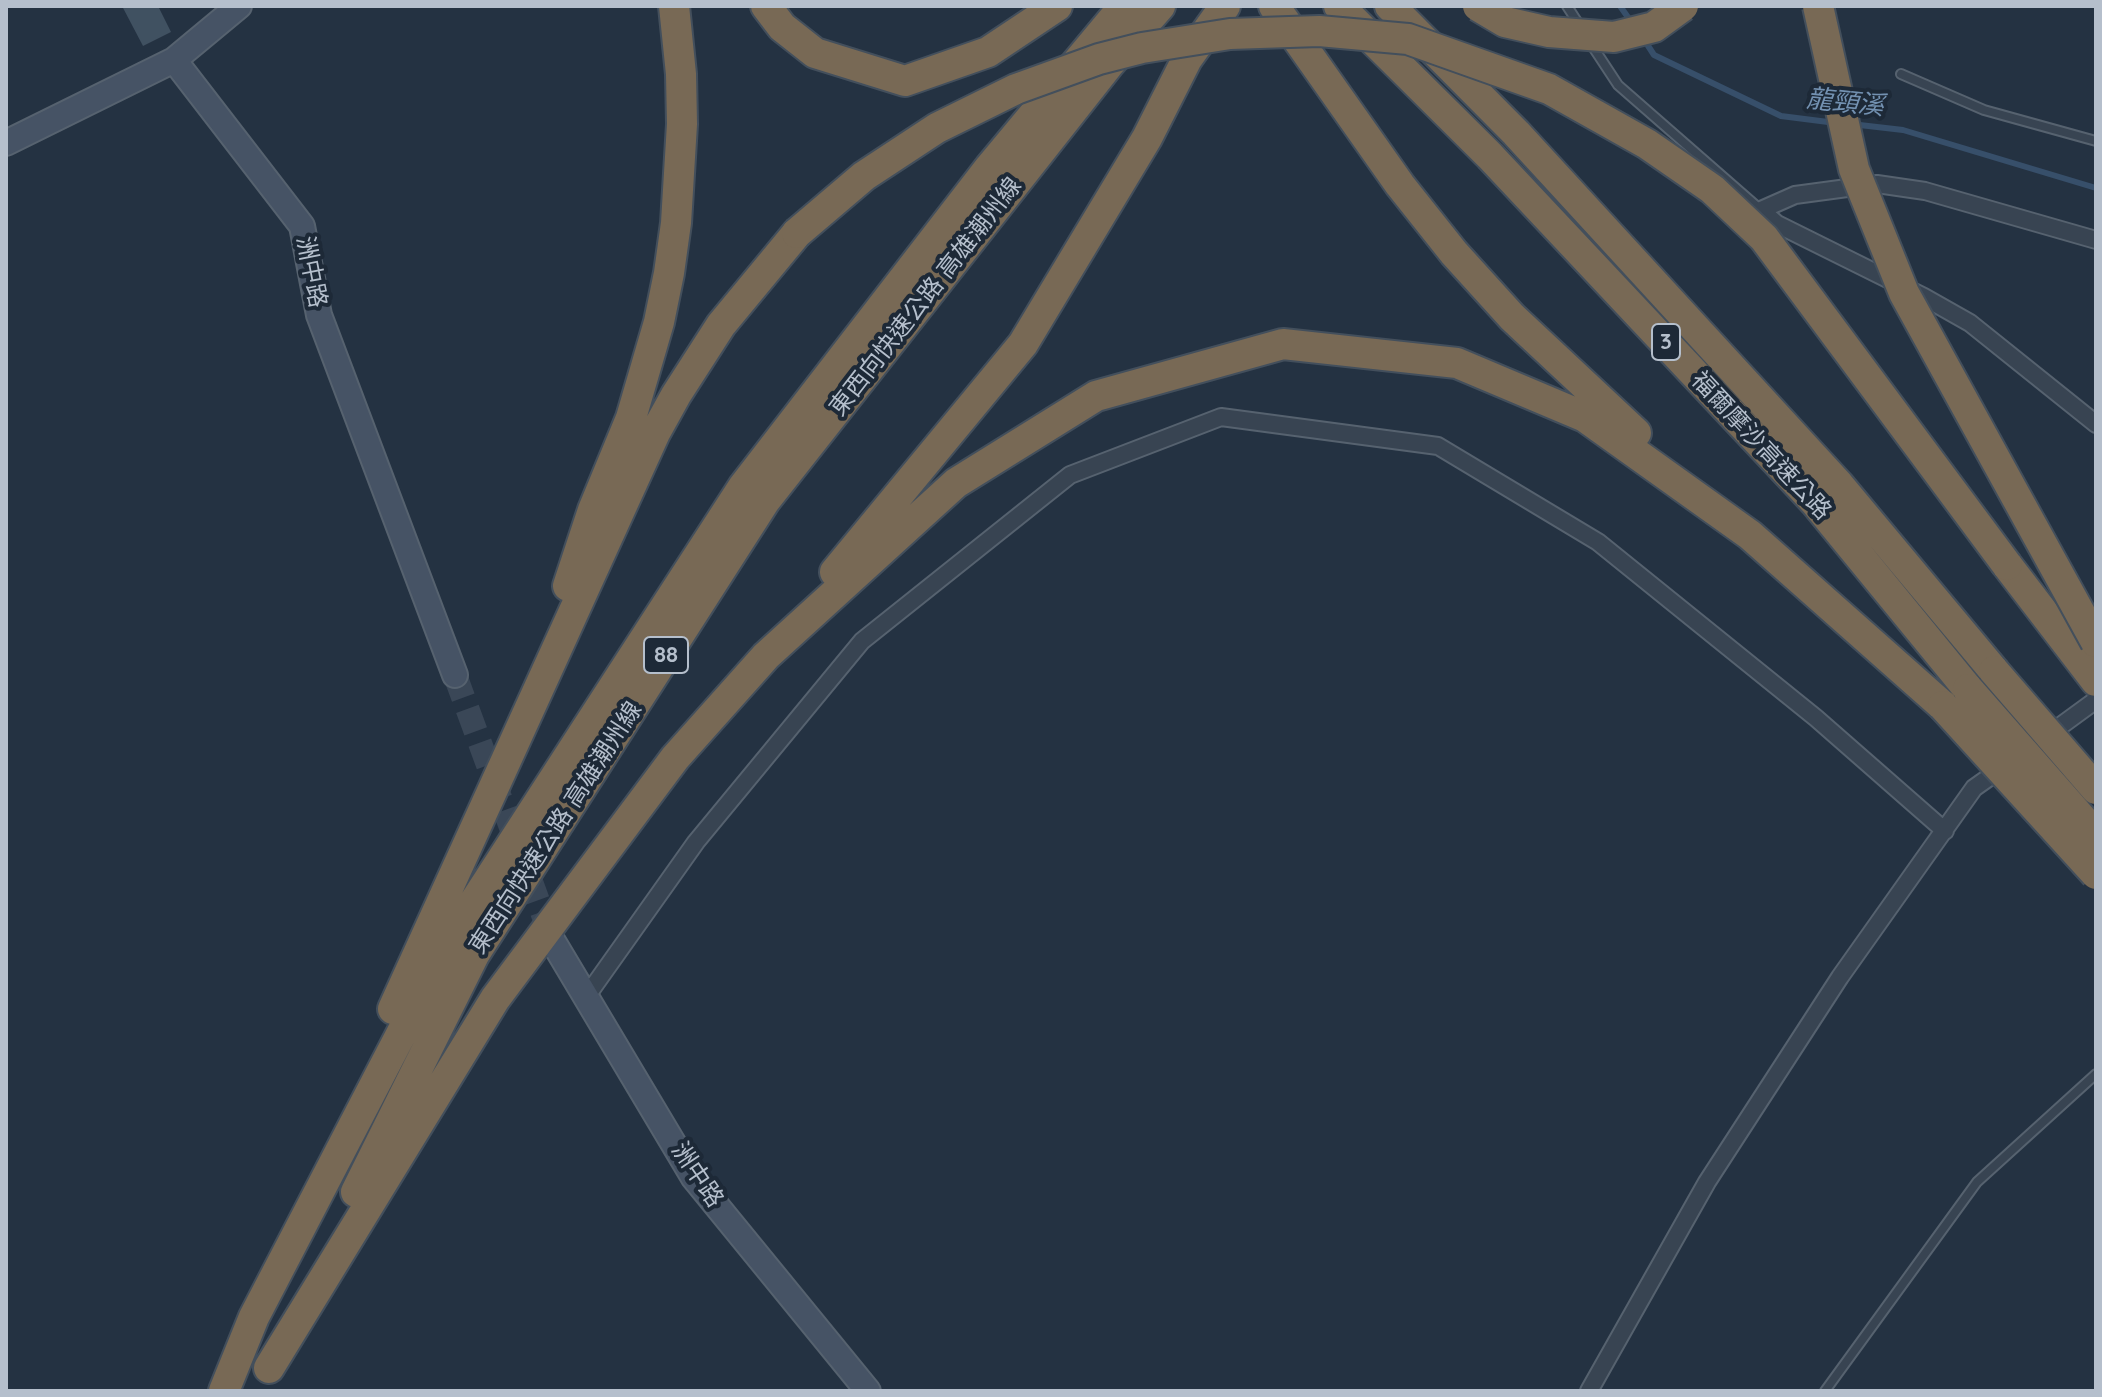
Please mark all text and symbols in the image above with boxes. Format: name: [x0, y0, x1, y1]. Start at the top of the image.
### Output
water label: 龍頸溪: [1805, 83, 1885, 123]
street label: 東西向快速公路 高雄潮州線: [824, 172, 1028, 422]
street label: 洲中路: [290, 234, 332, 310]
road number: 3: [1652, 324, 1680, 360]
street label: 福爾摩沙高速公路: [1685, 366, 1837, 526]
road number: 88: [644, 637, 688, 673]
street label: 東西向快速公路 高雄潮州線: [464, 697, 648, 959]
street label: 洲中路: [665, 1137, 729, 1213]

